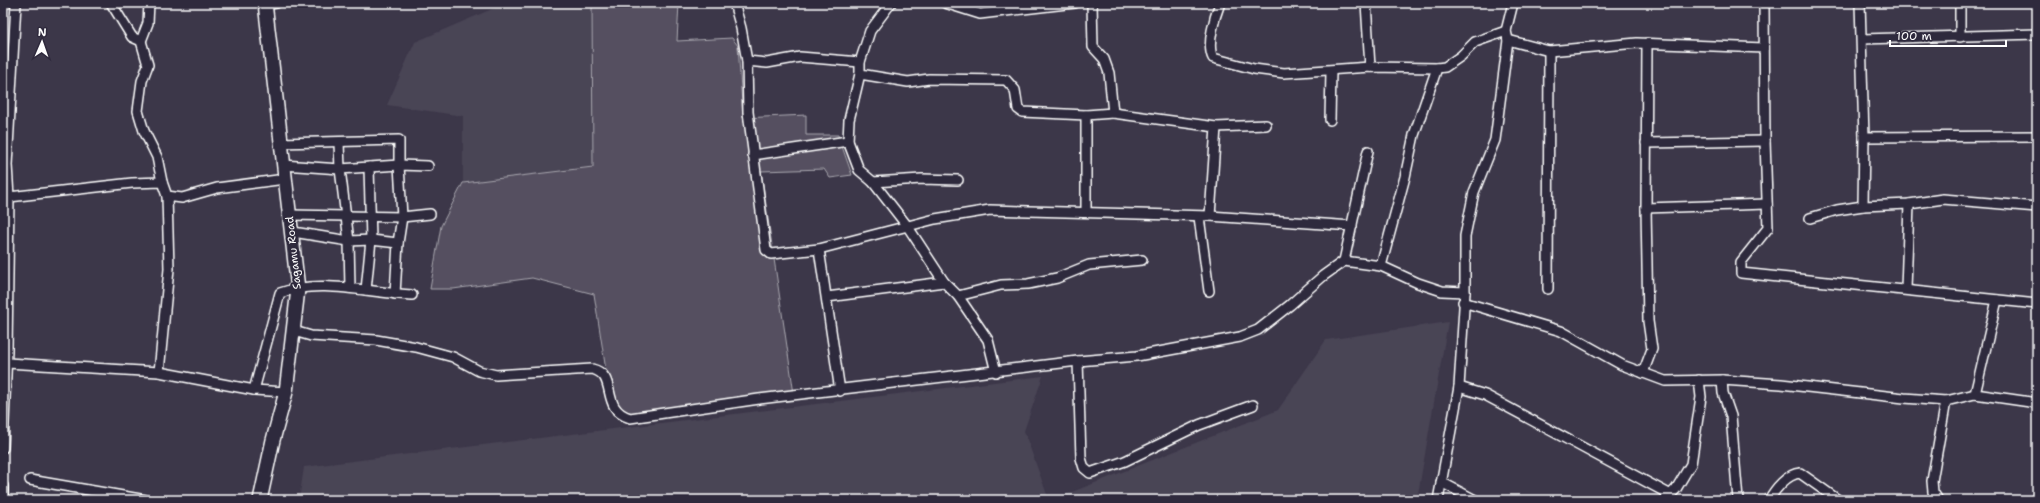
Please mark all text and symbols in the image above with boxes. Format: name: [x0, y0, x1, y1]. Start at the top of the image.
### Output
north arrow: [22, 22, 62, 62]
scale bar: [1890, 22, 2006, 48]
text: N: [38, 25, 47, 40]
text: 100 m: [1896, 28, 1932, 44]
street label: Sagamu Road: [282, 216, 305, 290]

